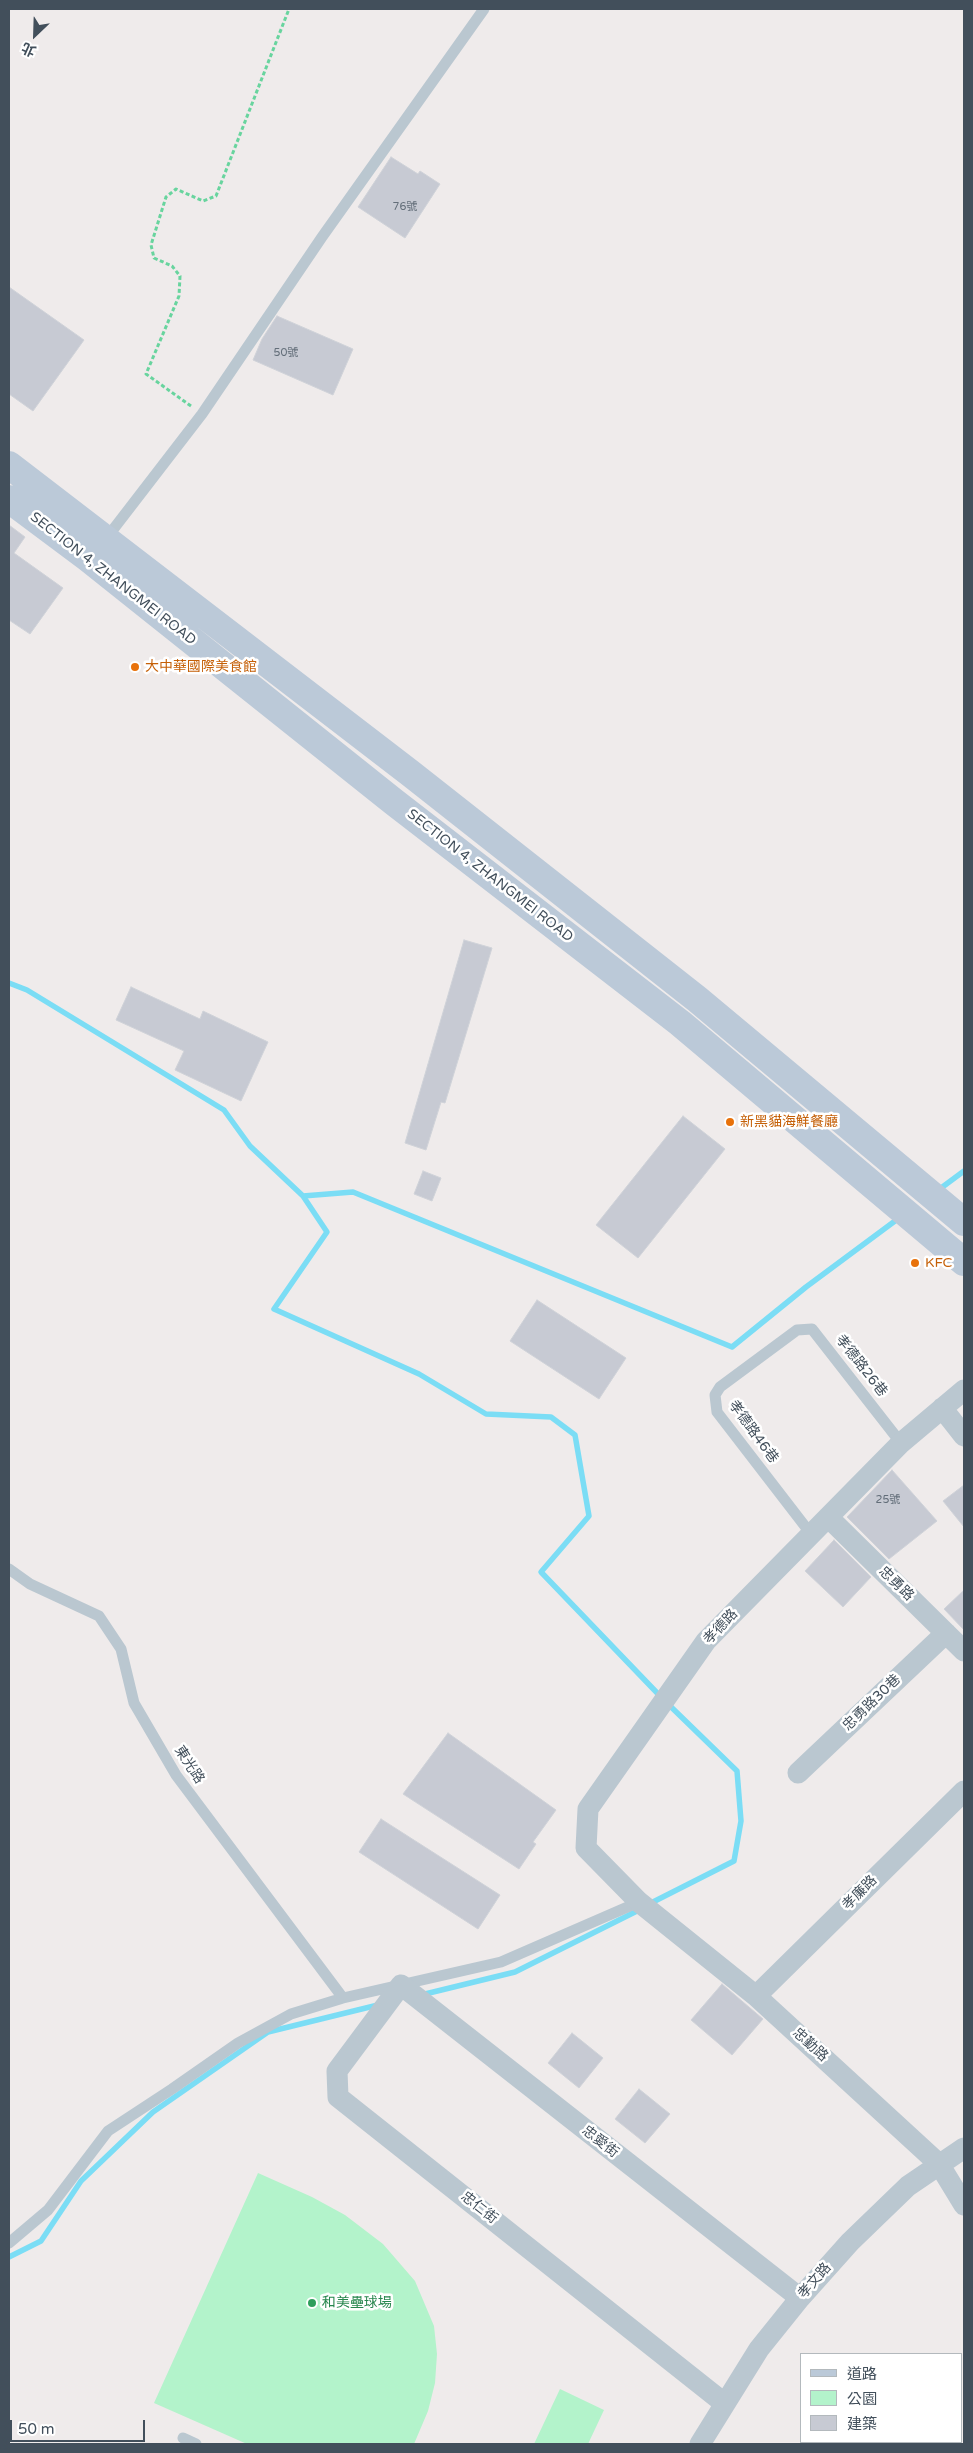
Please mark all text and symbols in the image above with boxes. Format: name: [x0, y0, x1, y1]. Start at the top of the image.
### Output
north arrow: [10, 10, 60, 60]
text: 北: [19, 39, 39, 60]
house number: 76號: [393, 200, 417, 214]
house number: 50號: [274, 346, 298, 360]
street label: SECTION 4, ZHANGMEI ROAD: [27, 509, 199, 649]
place label: 大中華國際美食館: [145, 659, 257, 675]
marker: 大中華國際美食館: [129, 661, 141, 673]
street label: SECTION 4, ZHANGMEI ROAD: [404, 806, 576, 946]
place label: 新黑貓海鮮餐廳: [740, 1114, 838, 1130]
marker: 新黑貓海鮮餐廳: [724, 1116, 736, 1128]
place label: KFC: [925, 1255, 952, 1271]
marker: KFC: [909, 1257, 921, 1269]
street label: 孝德路26巷: [832, 1332, 890, 1400]
street label: 孝德路46巷: [725, 1397, 781, 1467]
house number: 25號: [876, 1493, 900, 1507]
street label: 忠勇路: [875, 1563, 917, 1605]
street label: 孝德路: [701, 1606, 741, 1648]
street label: 忠勇路30巷: [840, 1671, 904, 1735]
street label: 東光路: [171, 1743, 207, 1787]
street label: 孝廉路: [839, 1872, 881, 1914]
street label: 忠勤路: [789, 2025, 831, 2065]
street label: 忠愛街: [578, 2122, 622, 2162]
street label: 忠仁街: [457, 2188, 501, 2228]
street label: 孝文路: [795, 2260, 835, 2302]
place label: 和美壘球場: [322, 2295, 392, 2311]
marker: 和美壘球場: [306, 2297, 318, 2309]
legend: [800, 2353, 963, 2443]
text: 道路: [847, 2365, 877, 2383]
text: 公園: [847, 2390, 877, 2408]
scale bar: [12, 2410, 148, 2442]
text: 建築: [847, 2415, 877, 2433]
text: 50 m: [18, 2420, 55, 2438]

